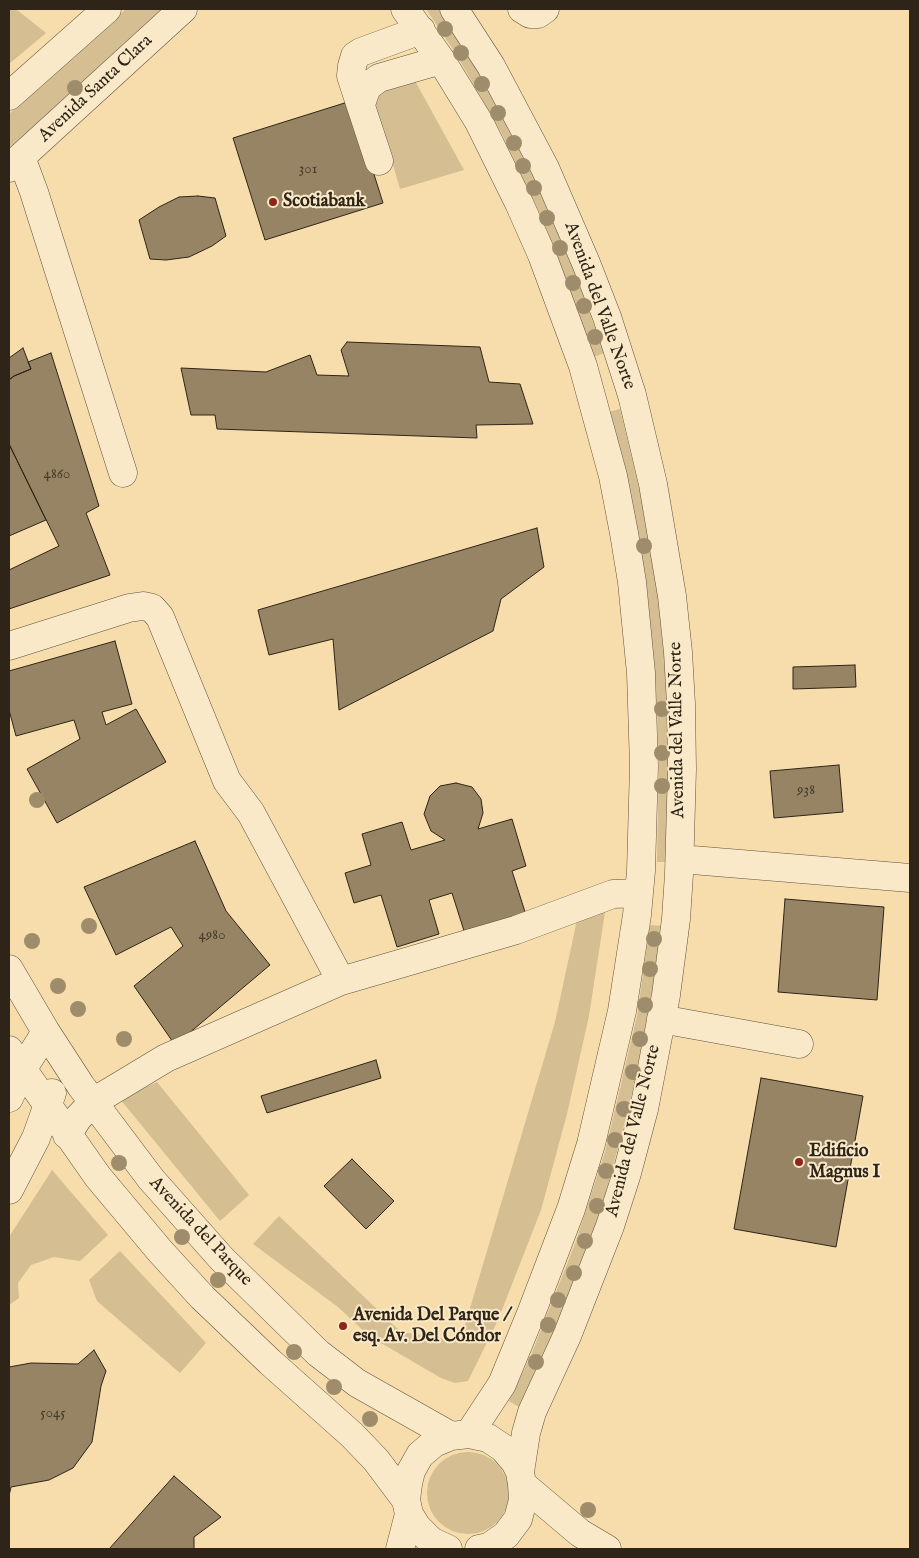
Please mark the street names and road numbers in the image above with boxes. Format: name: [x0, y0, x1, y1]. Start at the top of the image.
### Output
street label: Avenida Santa Clara: [35, 31, 157, 147]
street label: Avenida del Valle Norte: [559, 219, 639, 393]
street label: Avenida del Valle Norte: [666, 642, 690, 818]
street label: Avenida del Valle Norte: [602, 1043, 666, 1219]
street label: Avenida del Parque: [144, 1173, 256, 1291]

